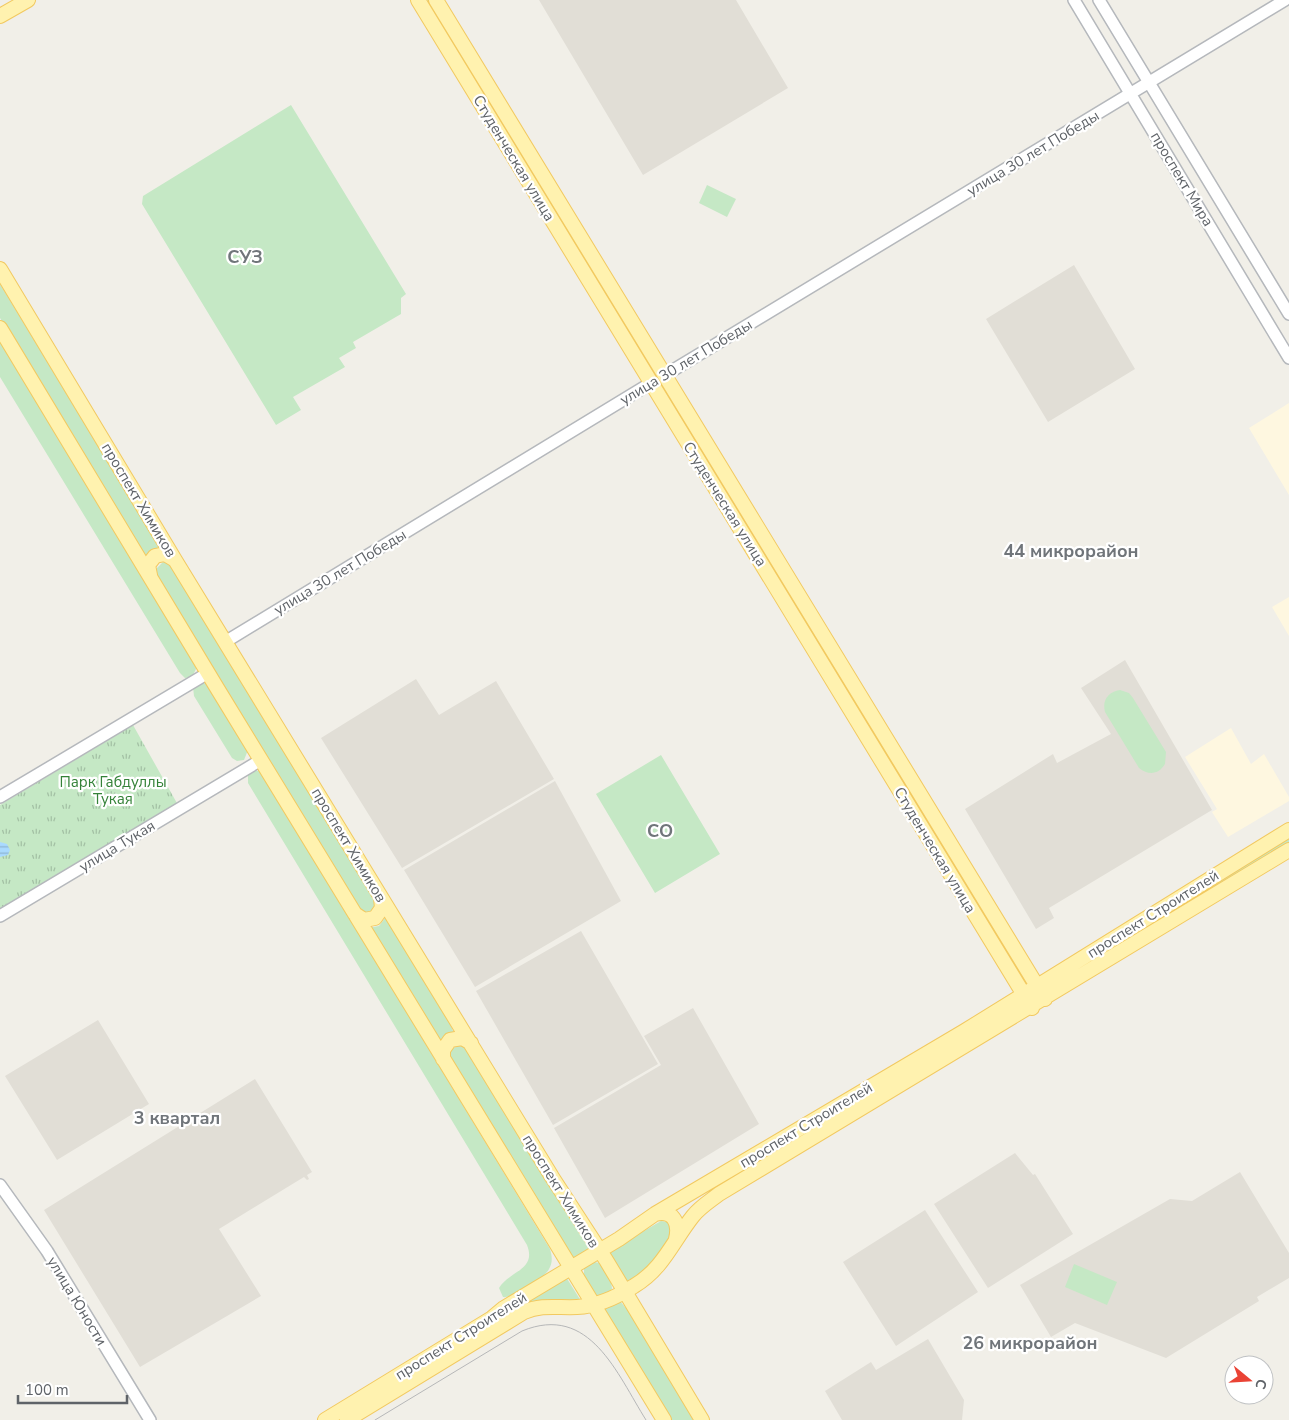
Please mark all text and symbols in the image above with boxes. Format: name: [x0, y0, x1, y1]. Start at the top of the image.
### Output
street label: Студенческая улица: [468, 91, 560, 225]
street label: улица 30 лет Победы: [963, 106, 1103, 200]
street label: проспект Мира: [1146, 128, 1218, 230]
district label: СУЗ: [227, 245, 263, 269]
street label: улица 30 лет Победы: [616, 315, 756, 409]
street label: Студенческая улица: [678, 438, 772, 570]
street label: проспект Химиков: [97, 439, 181, 561]
street label: улица 30 лет Победы: [270, 525, 410, 619]
district label: 44 микрорайон: [1004, 539, 1138, 563]
park label: Парк Габдуллы Тукая: [59, 772, 167, 809]
street label: Студенческая улица: [889, 783, 981, 917]
street label: проспект Химиков: [307, 784, 391, 906]
street label: улица Тукая: [75, 815, 159, 877]
district label: СО: [647, 819, 673, 843]
street label: проспект Строителей: [1083, 865, 1223, 963]
street label: проспект Строителей: [736, 1077, 876, 1173]
district label: 3 квартал: [134, 1106, 220, 1130]
street label: проспект Химиков: [518, 1130, 604, 1252]
street label: улица Юности: [42, 1253, 112, 1349]
street label: проспект Строителей: [391, 1287, 531, 1385]
district label: 26 микрорайон: [963, 1331, 1097, 1355]
north arrow: [1224, 1355, 1274, 1405]
scale bar: [18, 1372, 126, 1404]
text: С: [1250, 1376, 1271, 1392]
text: 100 m: [25, 1380, 69, 1400]

